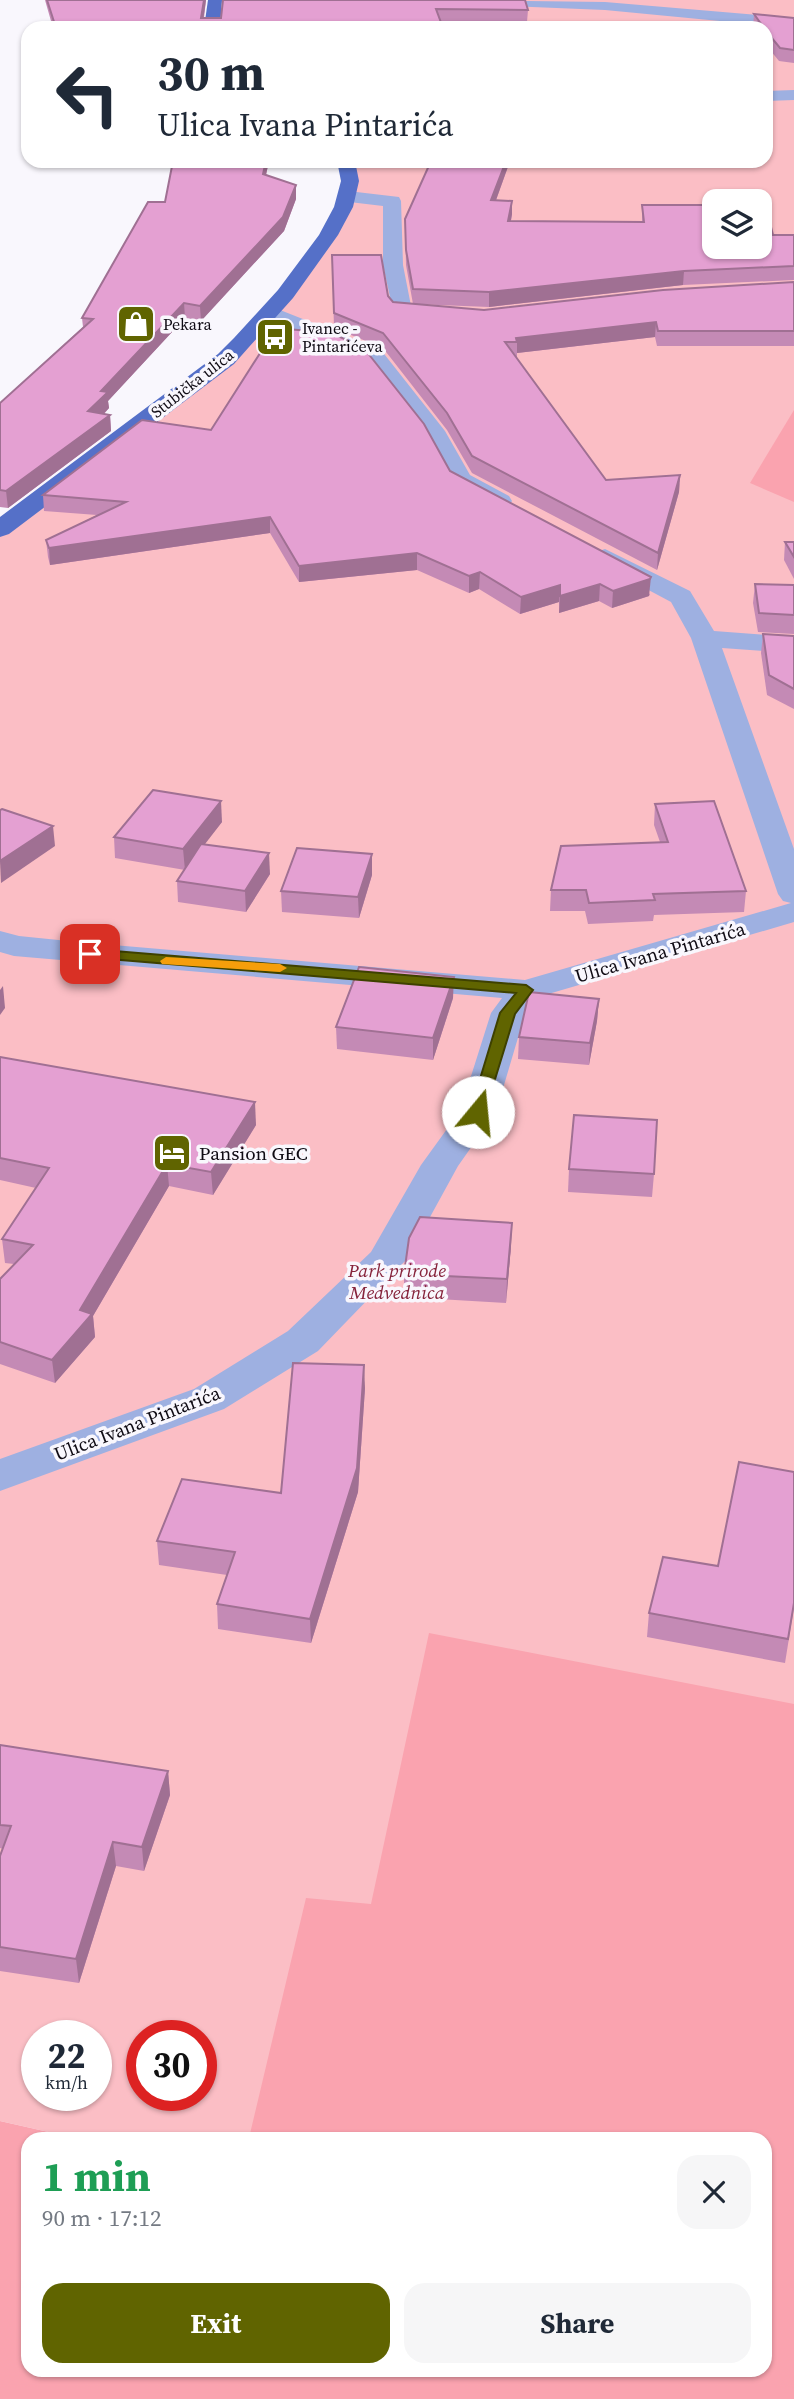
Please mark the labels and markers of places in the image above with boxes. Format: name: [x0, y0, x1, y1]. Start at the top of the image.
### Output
shop icon: Pekara: [115, 303, 157, 345]
place label: Pekara: [163, 313, 213, 335]
bus stop icon: Ivanec - Pintarićeva: [254, 316, 296, 358]
place label: Ivanec - Pintarićeva: [302, 317, 383, 357]
pin: [60, 924, 120, 984]
hotel icon: Pansion GEC: [151, 1132, 193, 1174]
place label: Pansion GEC: [199, 1140, 308, 1166]

